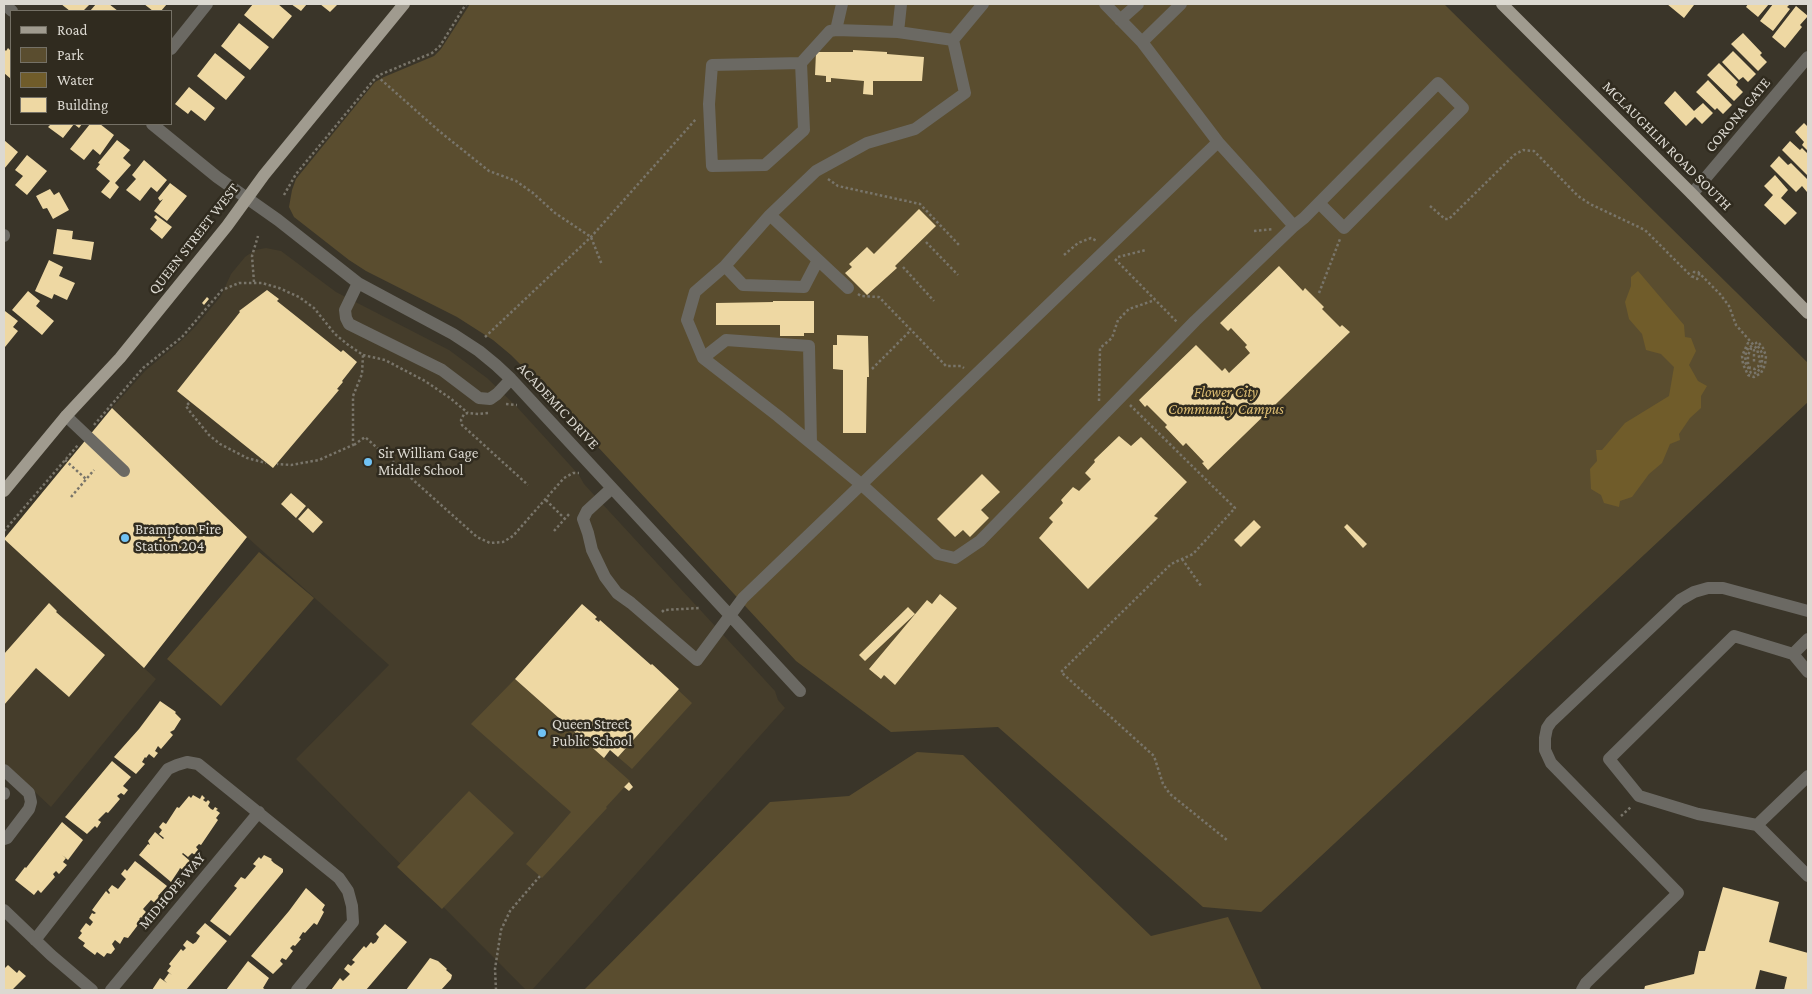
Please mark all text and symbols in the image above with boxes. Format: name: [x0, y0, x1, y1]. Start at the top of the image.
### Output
legend: [10, 10, 172, 125]
text: Road: [57, 22, 87, 38]
text: Park: [57, 47, 84, 63]
text: Water: [57, 72, 94, 88]
street label: CORONA GATE: [1702, 74, 1774, 156]
street label: MCLAUGHLIN ROAD SOUTH: [1599, 78, 1735, 214]
text: Building: [57, 97, 108, 113]
street label: QUEEN STREET WEST: [145, 180, 243, 298]
street label: ACADEMIC DRIVE: [513, 359, 603, 453]
park label: Flower City Community Campus: [1168, 383, 1284, 418]
place label: Sir William Gage Middle School: [378, 444, 478, 479]
marker: Sir William Gage Middle School: [362, 456, 374, 468]
place label: Brampton Fire Station 204: [135, 520, 221, 555]
marker: Brampton Fire Station 204: [119, 532, 131, 544]
place label: Queen Street Public School: [552, 715, 632, 750]
marker: Queen Street Public School: [536, 727, 548, 739]
street label: MIDHOPE WAY: [135, 849, 209, 933]

